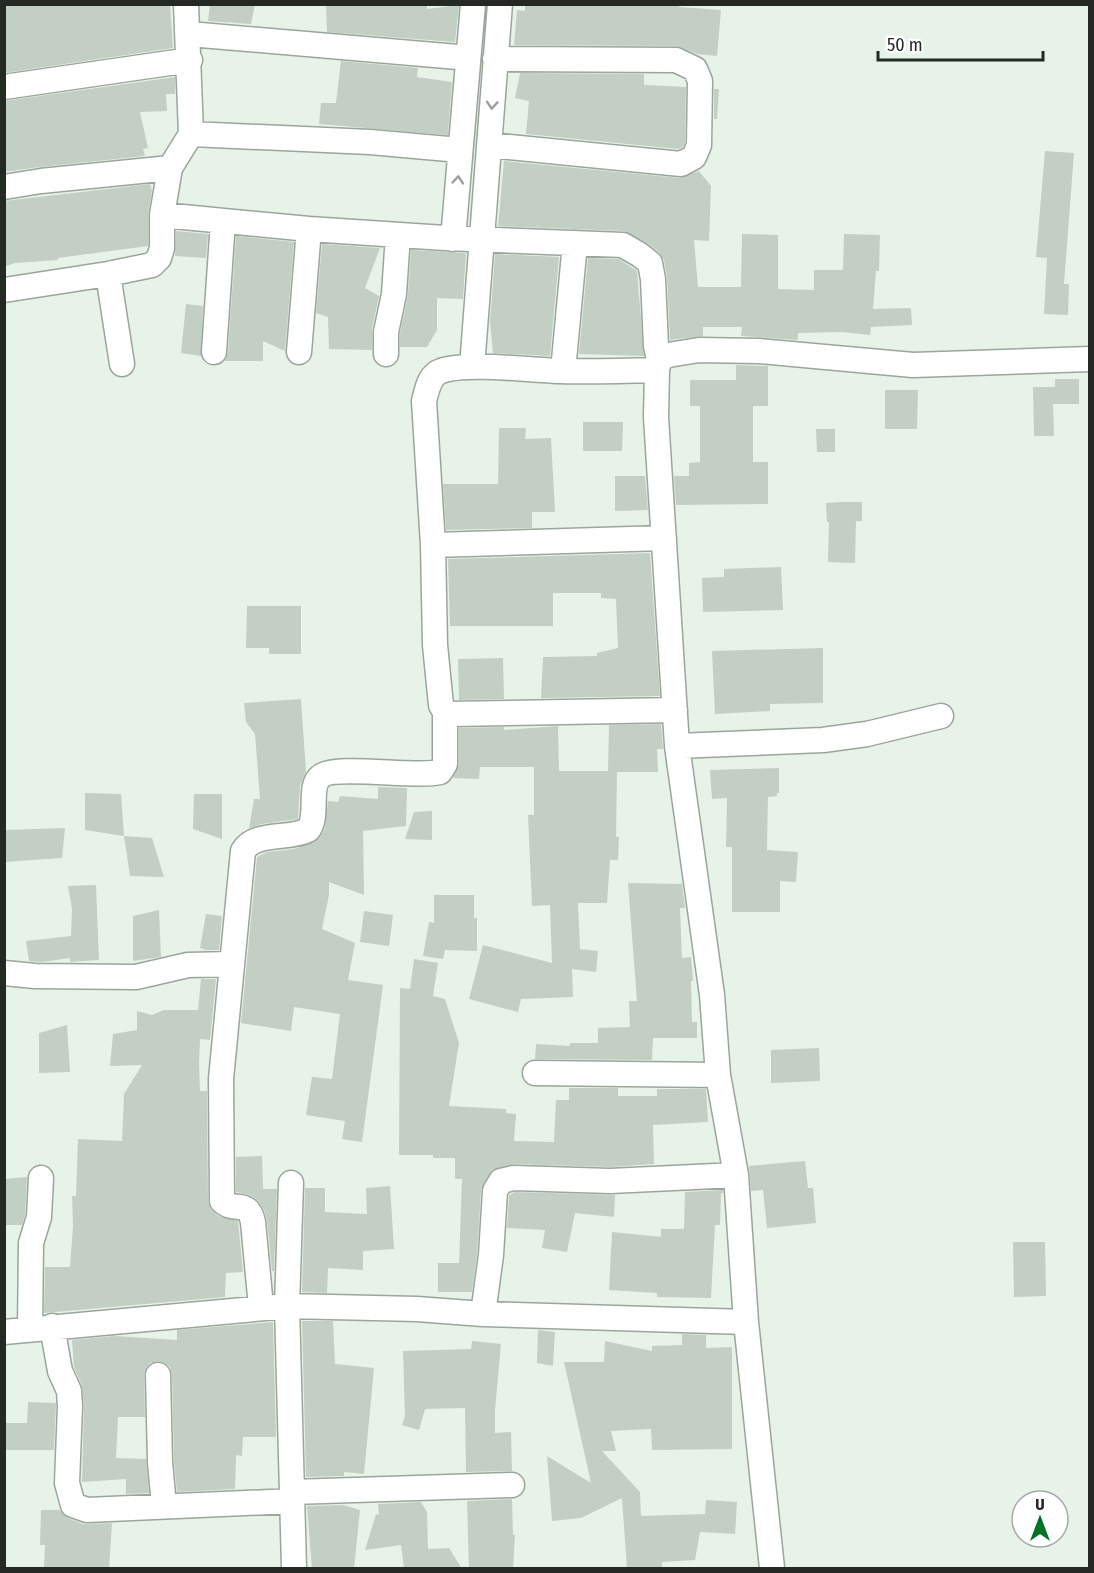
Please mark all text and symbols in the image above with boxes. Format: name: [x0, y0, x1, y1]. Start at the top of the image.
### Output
scale bar: [878, 24, 1043, 62]
text: 50 m: [887, 34, 923, 56]
one-way arrow: [486, 100, 499, 109]
one-way arrow: [451, 176, 464, 185]
north arrow: [1010, 1489, 1070, 1549]
text: U: [1035, 1495, 1045, 1514]

